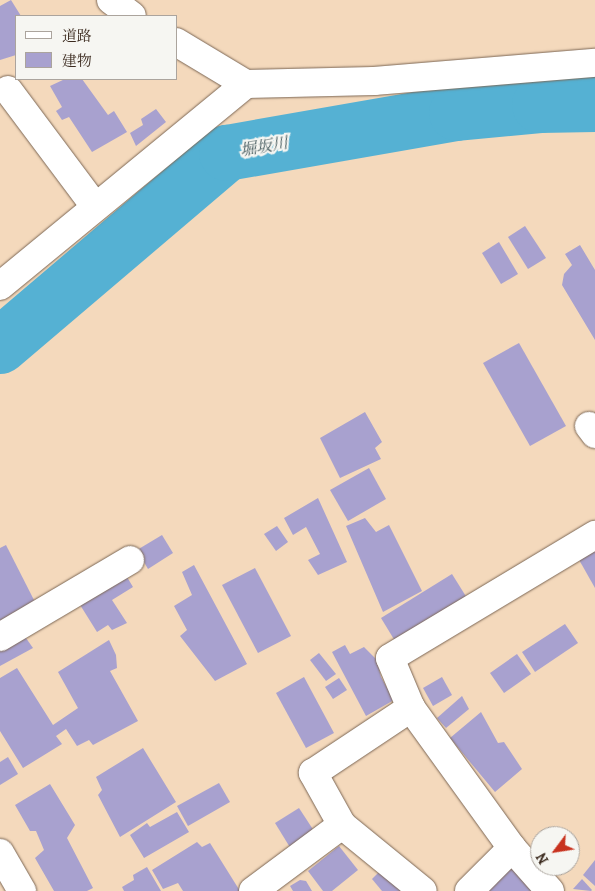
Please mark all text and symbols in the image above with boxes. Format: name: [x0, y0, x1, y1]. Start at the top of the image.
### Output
legend: [15, 15, 178, 80]
text: 道路: [62, 26, 92, 46]
text: 建物: [62, 51, 92, 71]
water label: 堀坂川: [239, 133, 289, 161]
north arrow: [530, 826, 580, 876]
text: N: [532, 849, 553, 868]

